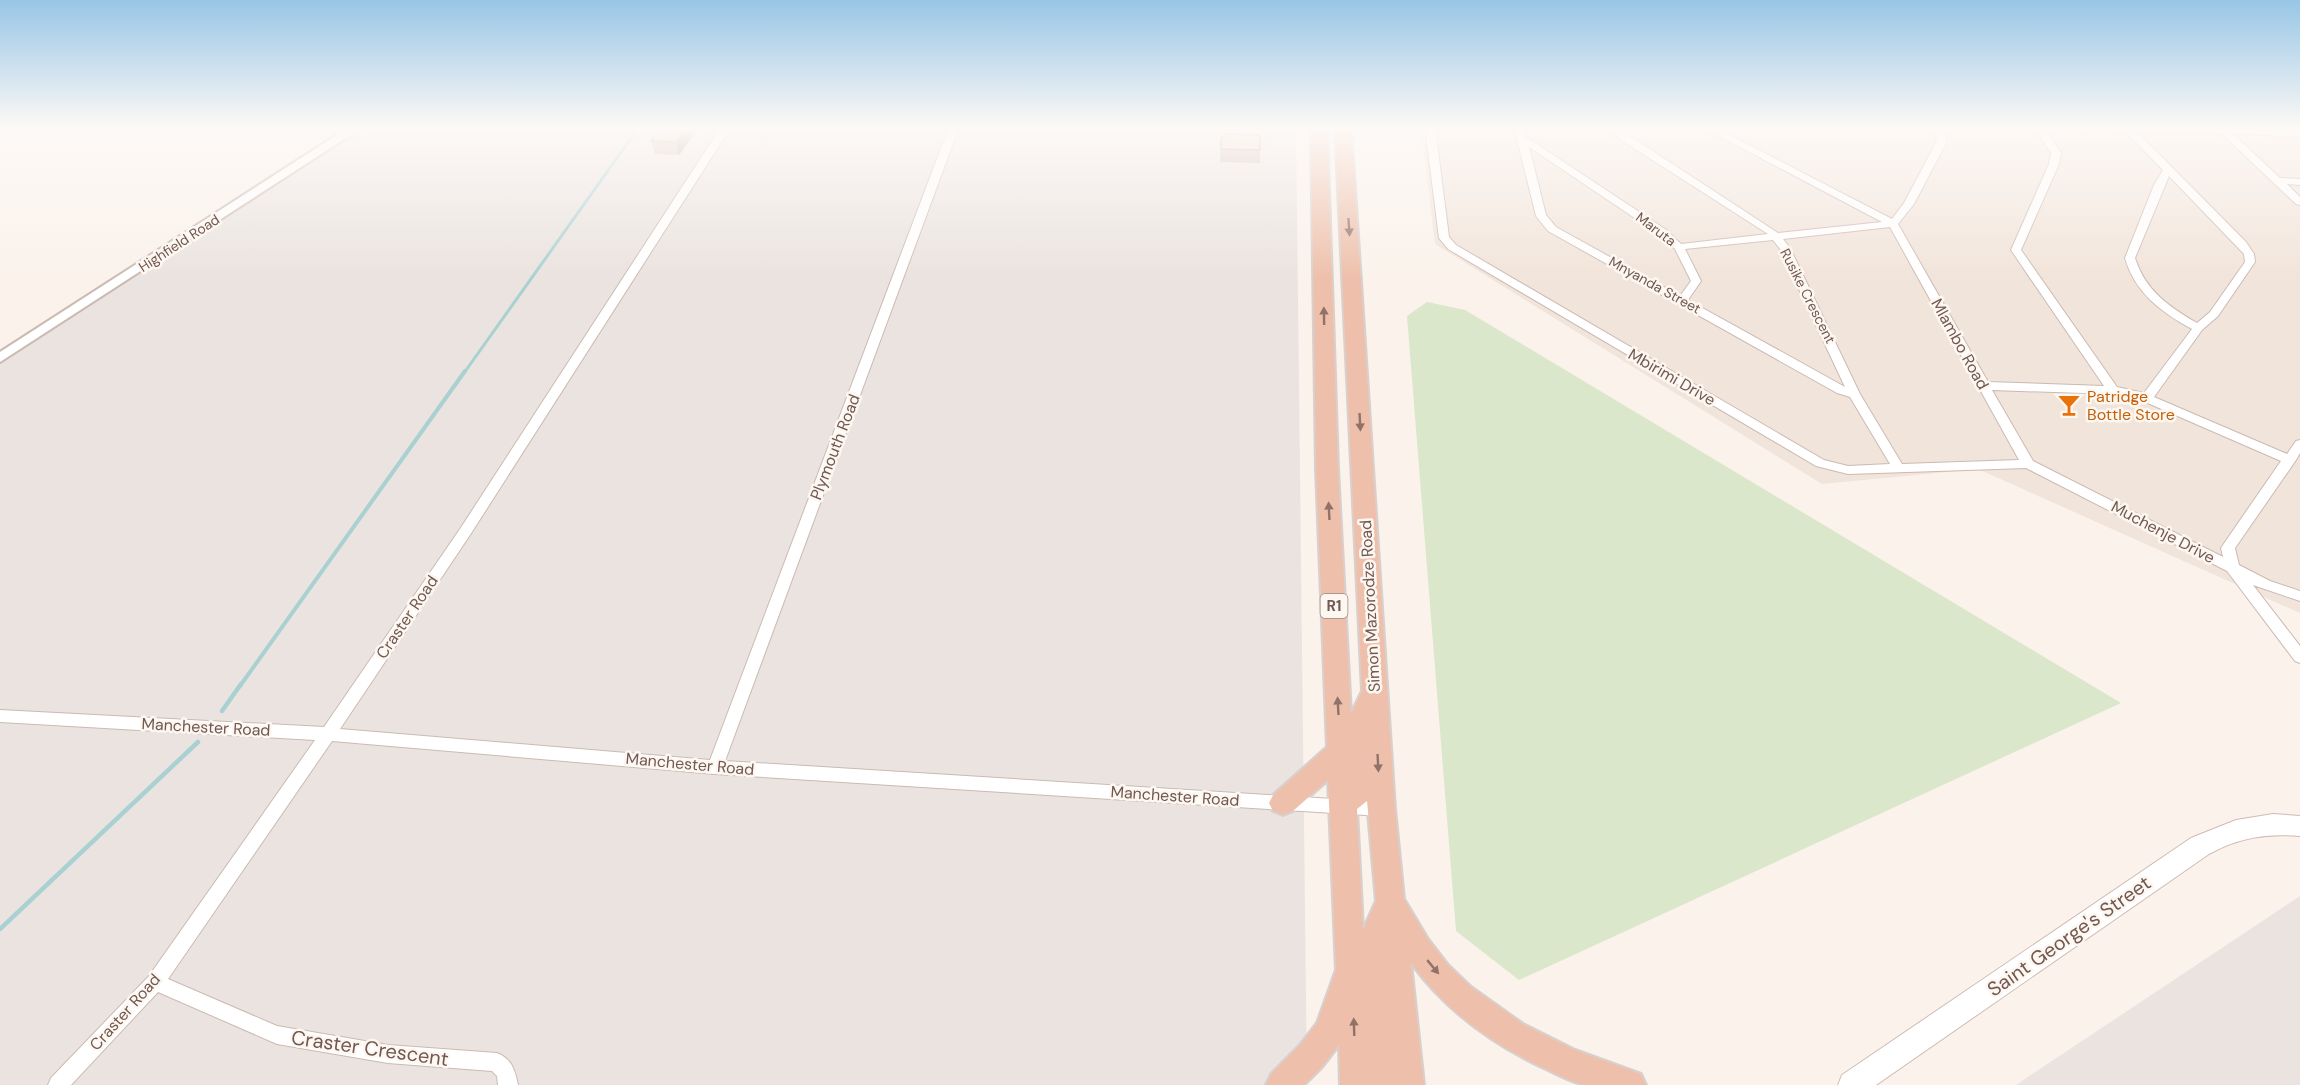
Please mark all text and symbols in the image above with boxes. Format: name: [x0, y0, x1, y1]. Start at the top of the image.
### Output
street label: Maruta: [1632, 208, 1680, 250]
street label: Highfield Road: [135, 210, 223, 276]
one-way arrow: [1345, 218, 1354, 237]
street label: Rusike Crescent: [1776, 245, 1840, 347]
street label: Mnyanda Street: [1606, 252, 1704, 318]
street label: Mlambo Road: [1926, 295, 1994, 393]
one-way arrow: [1319, 307, 1329, 326]
street label: Mbirimi Drive: [1625, 344, 1719, 410]
place label: Patridge Bottle Store: [2087, 386, 2175, 425]
street label: Plymouth Road: [805, 391, 865, 503]
bar icon: Patridge Bottle Store: [2056, 392, 2082, 418]
one-way arrow: [1356, 412, 1365, 431]
street label: Muchenje Drive: [2108, 496, 2218, 568]
one-way arrow: [1325, 502, 1334, 521]
street label: Simon Mazorodze Road: [1355, 519, 1385, 693]
street label: Craster Road: [371, 571, 443, 663]
road number: R1: [1320, 594, 1348, 618]
one-way arrow: [1334, 696, 1343, 715]
street label: Manchester Road: [141, 713, 271, 741]
street label: Manchester Road: [625, 748, 755, 780]
one-way arrow: [1374, 754, 1383, 773]
street label: Manchester Road: [1110, 781, 1240, 811]
street label: Saint George's Street: [1982, 870, 2156, 1002]
one-way arrow: [1426, 959, 1439, 974]
street label: Craster Road: [85, 969, 165, 1055]
one-way arrow: [1350, 1017, 1359, 1036]
street label: Craster Crescent: [290, 1024, 451, 1072]

